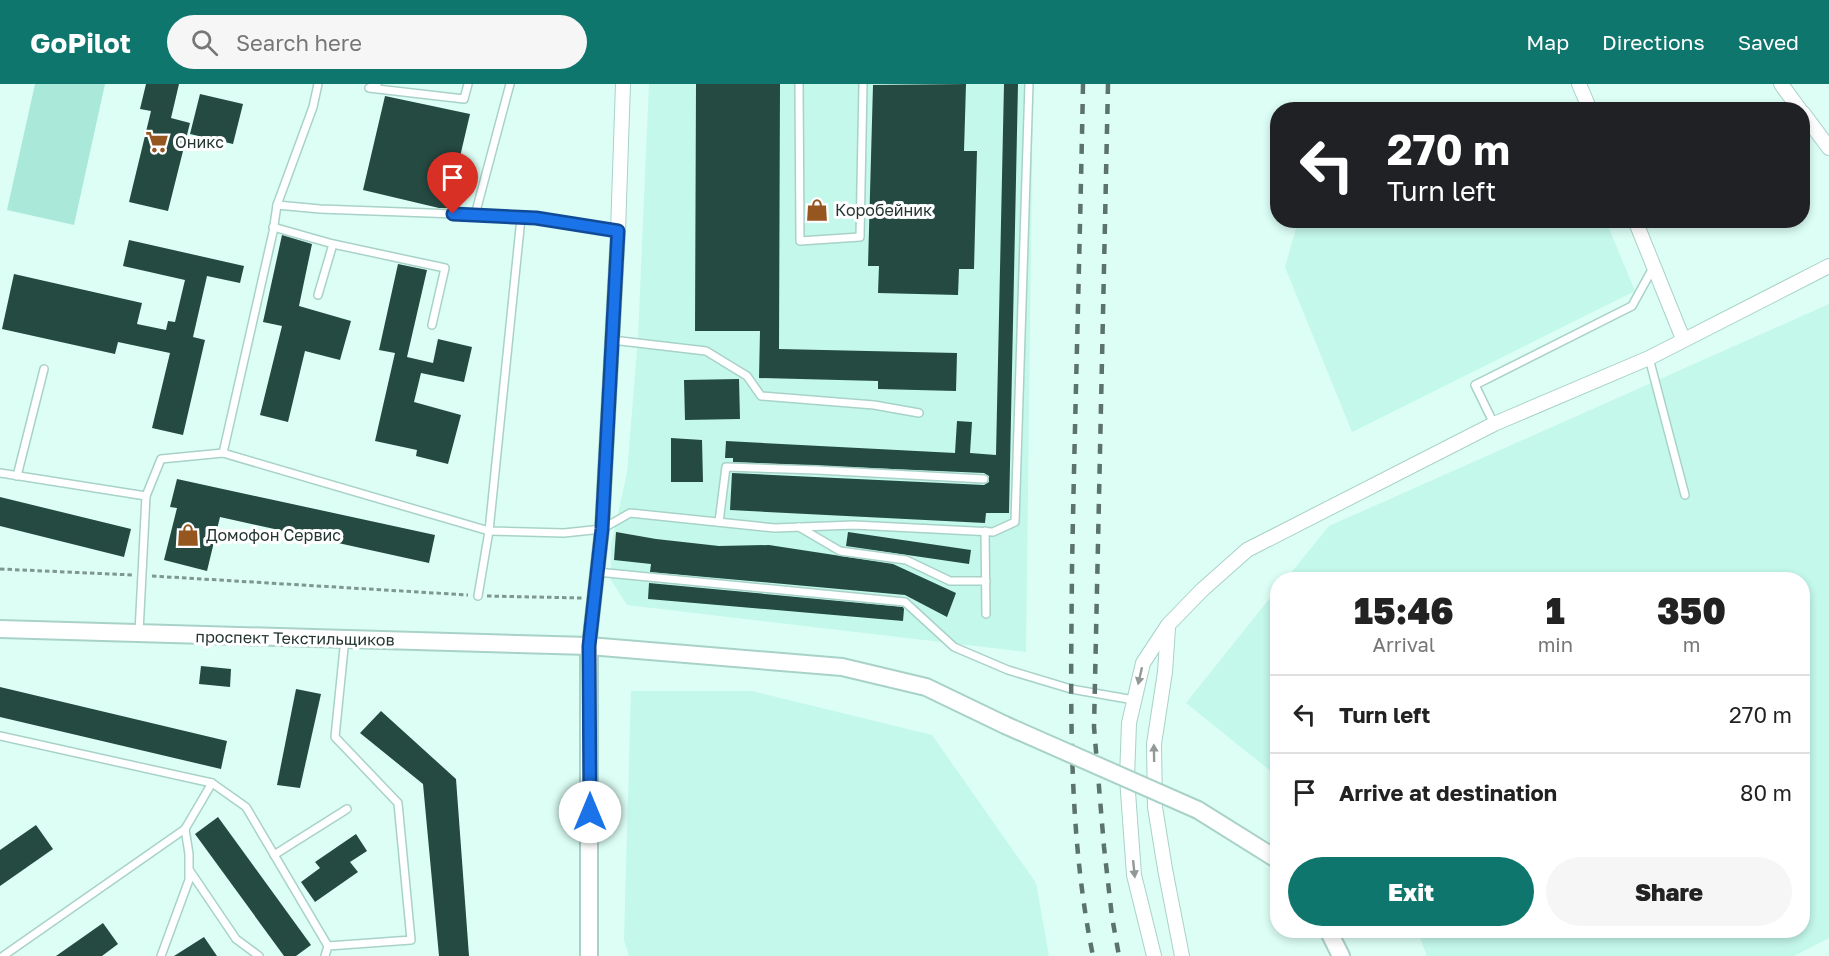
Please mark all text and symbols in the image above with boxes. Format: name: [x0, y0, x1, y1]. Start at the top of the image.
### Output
search box: [167, 15, 587, 69]
text: GoPilot: [30, 26, 131, 59]
icon: search: [188, 26, 221, 59]
text: Search here: [236, 29, 362, 56]
text: Map: [1526, 29, 1569, 55]
text: Directions: [1602, 29, 1705, 55]
text: Saved: [1738, 29, 1799, 55]
text: 270 m: [1387, 124, 1510, 174]
icon: left: [1288, 126, 1366, 204]
supermarket icon: Оникс: [144, 129, 170, 155]
place label: Оникс: [175, 132, 224, 152]
pin: [427, 152, 478, 214]
icon: arrive: [436, 161, 469, 194]
text: Turn left: [1387, 175, 1496, 207]
shop icon: Коробейник: [804, 197, 830, 223]
place label: Коробейник: [835, 200, 932, 220]
shop icon: Домофон Сервис: [175, 522, 201, 548]
place label: Домофон Сервис: [206, 525, 341, 545]
text: 15:46: [1354, 589, 1454, 632]
text: 1: [1546, 589, 1565, 632]
text: 350: [1657, 589, 1726, 632]
street label: проспект Текстильщиков: [195, 626, 395, 650]
text: Arrival: [1372, 632, 1435, 656]
text: min: [1538, 632, 1573, 656]
text: m: [1683, 632, 1700, 656]
one-way arrow: [1134, 666, 1144, 685]
icon: left: [1288, 698, 1321, 731]
text: Turn left: [1339, 701, 1430, 728]
text: 270 m: [1729, 701, 1792, 728]
one-way arrow: [1149, 744, 1159, 763]
icon: arrive: [1288, 776, 1321, 809]
text: Arrive at destination: [1339, 779, 1557, 806]
text: 80 m: [1740, 779, 1792, 806]
position arrow: [558, 780, 622, 844]
button: Exit: [1288, 857, 1534, 926]
button: Share: [1546, 857, 1792, 926]
one-way arrow: [1130, 860, 1139, 879]

